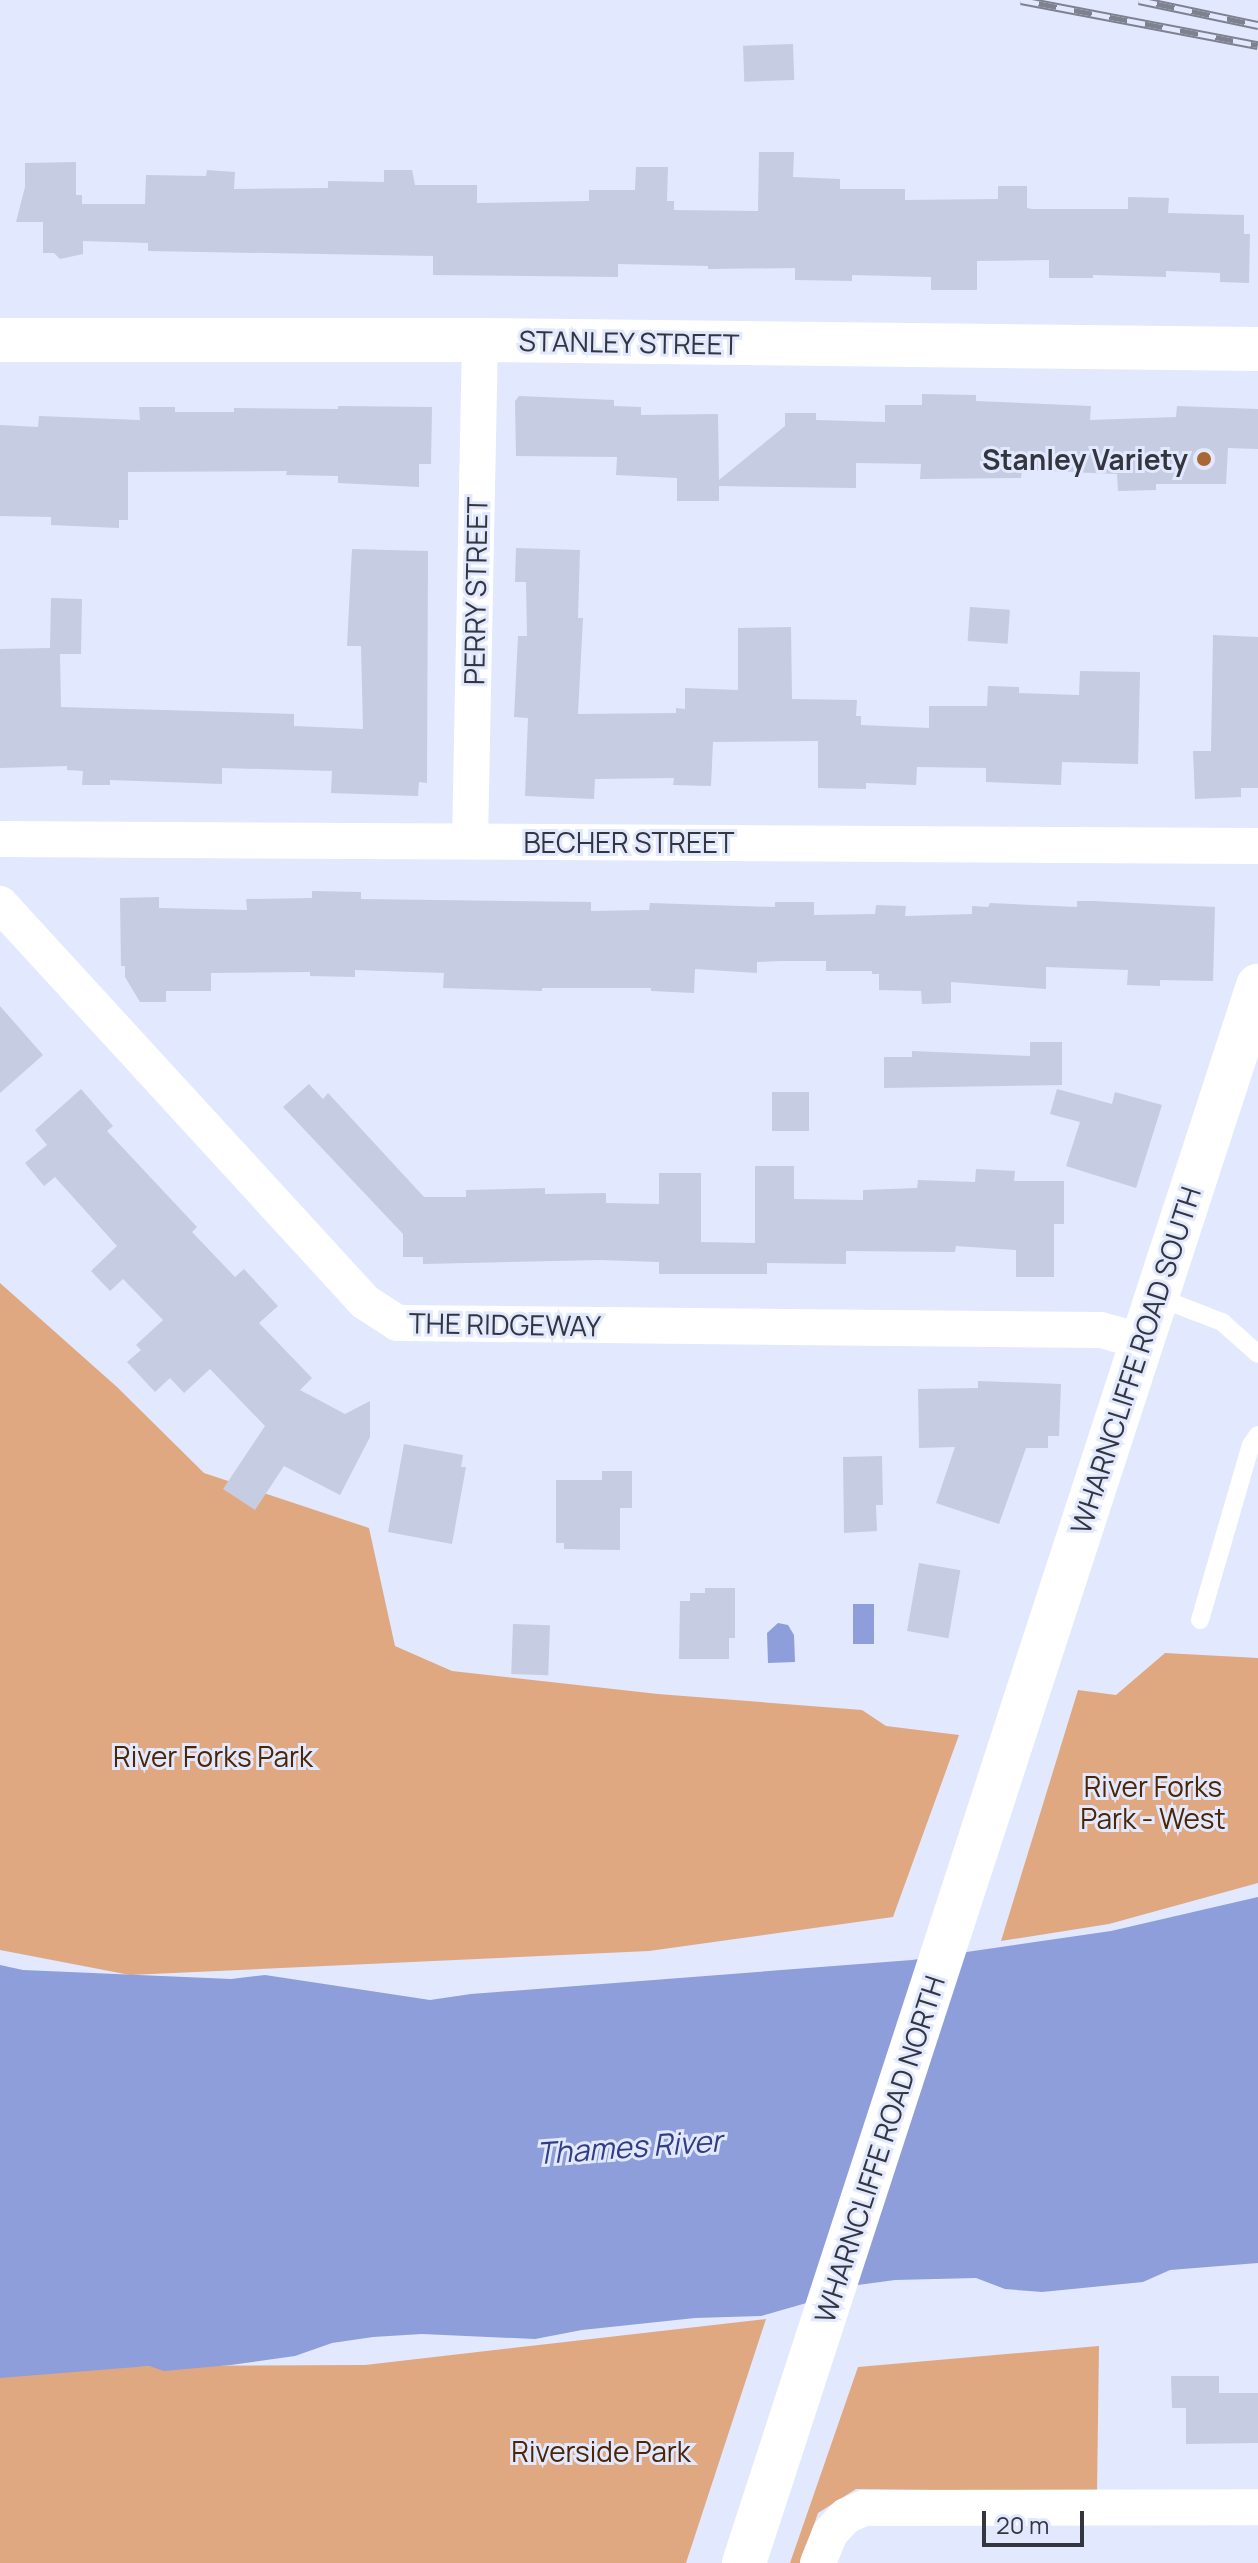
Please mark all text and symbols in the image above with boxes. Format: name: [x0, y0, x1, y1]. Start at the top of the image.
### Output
street label: STANLEY STREET: [518, 323, 740, 361]
place label: Stanley Variety: [982, 442, 1188, 476]
marker: Stanley Variety: [1195, 450, 1213, 468]
street label: PERRY STREET: [457, 496, 493, 686]
street label: BECHER STREET: [523, 825, 735, 859]
street label: WHARNCLIFFE ROAD SOUTH: [1063, 1182, 1207, 1538]
street label: THE RIDGEWAY: [409, 1306, 601, 1342]
park label: River Forks Park: [113, 1739, 313, 1773]
park label: River Forks Park - West: [1080, 1769, 1226, 1835]
street label: WHARNCLIFFE ROAD NORTH: [807, 1971, 951, 2327]
water label: Thames River: [535, 2123, 723, 2171]
park label: Riverside Park: [511, 2434, 691, 2468]
scale bar: [986, 2495, 1088, 2545]
text: 20 m: [996, 2508, 1049, 2541]

